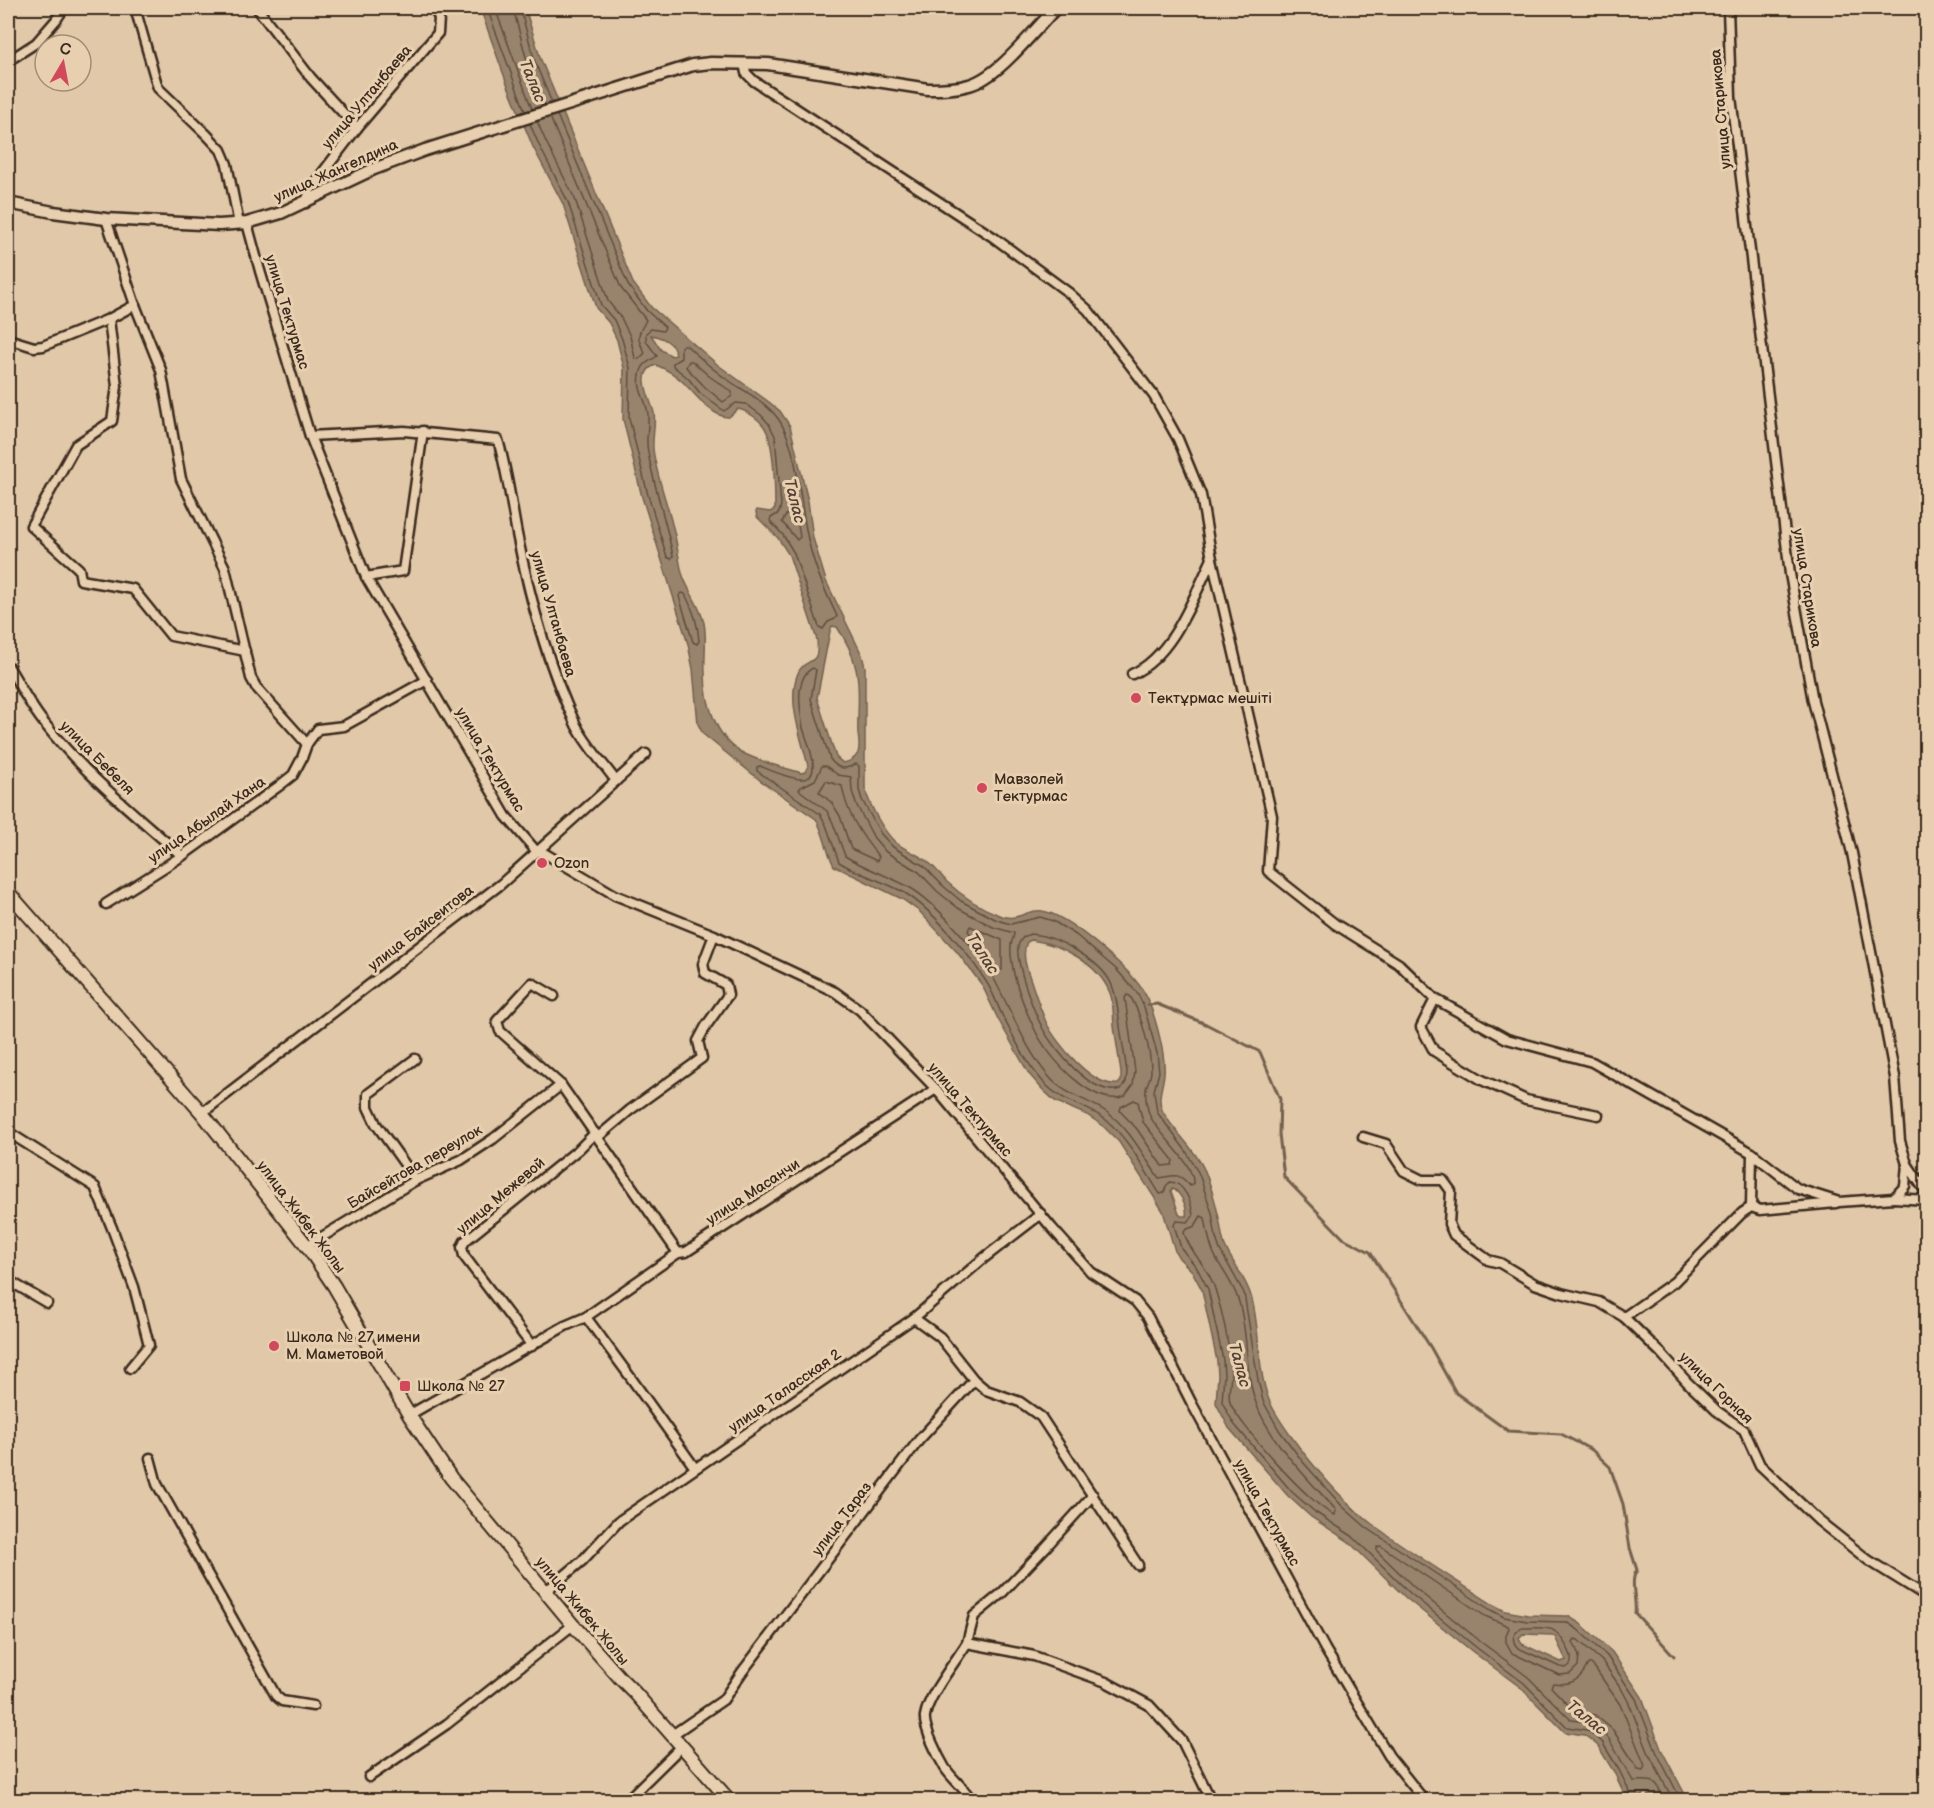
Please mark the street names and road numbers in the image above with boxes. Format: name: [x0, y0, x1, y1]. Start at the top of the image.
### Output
street label: улица Ултанбаева: [318, 41, 416, 153]
street label: улица Старикова: [1706, 48, 1736, 170]
street label: улица Жангелдина: [271, 135, 401, 207]
street label: улица Тектурмас: [261, 252, 314, 372]
street label: улица Старикова: [1788, 527, 1826, 649]
street label: улица Ултанбаева: [526, 549, 580, 679]
street label: улица Тектурмас: [451, 704, 529, 816]
street label: улица Бебеля: [56, 717, 138, 799]
street label: улица Абылай Хана: [145, 772, 269, 868]
street label: улица Байсеитова: [364, 881, 478, 975]
street label: улица Тектурмас: [924, 1059, 1017, 1162]
street label: Байсейтова переулок: [344, 1121, 486, 1213]
street label: улица Межевой: [453, 1154, 549, 1238]
street label: улица Масанчи: [703, 1155, 803, 1229]
street label: улица Жибек Жолы: [253, 1157, 349, 1277]
street label: улица Таласская 2: [725, 1345, 845, 1437]
street label: улица Горная: [1675, 1348, 1757, 1428]
street label: улица Тектурмас: [1230, 1456, 1304, 1570]
street label: улица Тараз: [808, 1478, 876, 1560]
street label: улица Жибек Жолы: [531, 1553, 633, 1669]

